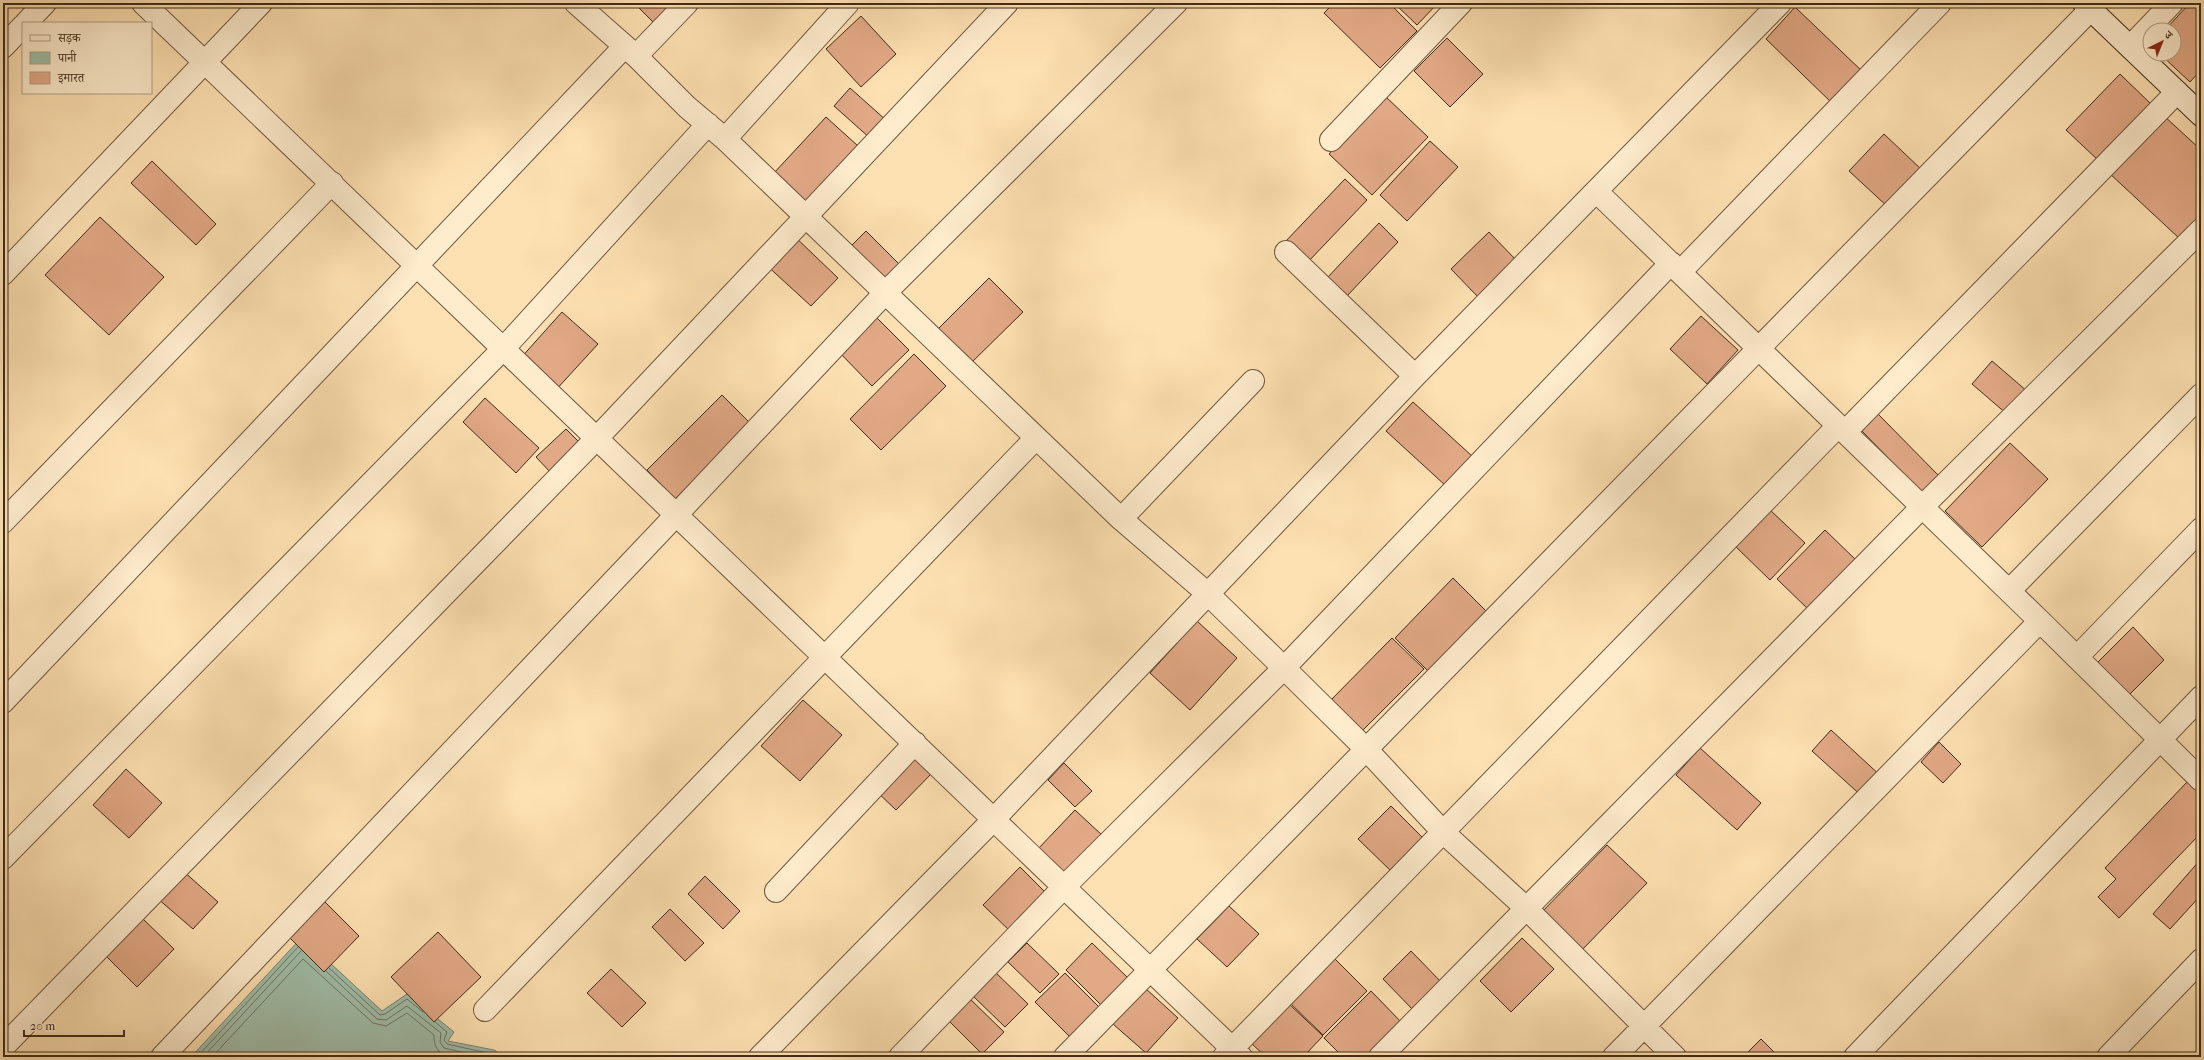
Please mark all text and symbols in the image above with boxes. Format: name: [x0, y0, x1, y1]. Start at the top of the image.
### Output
legend: [22, 22, 152, 94]
north arrow: [2142, 22, 2182, 62]
text: उ: [2161, 28, 2176, 43]
text: सड़क: [57, 31, 82, 45]
text: पानी: [57, 50, 77, 65]
text: इमारत: [57, 71, 85, 85]
scale bar: [24, 1012, 124, 1038]
text: 20 m: [30, 1019, 55, 1033]

